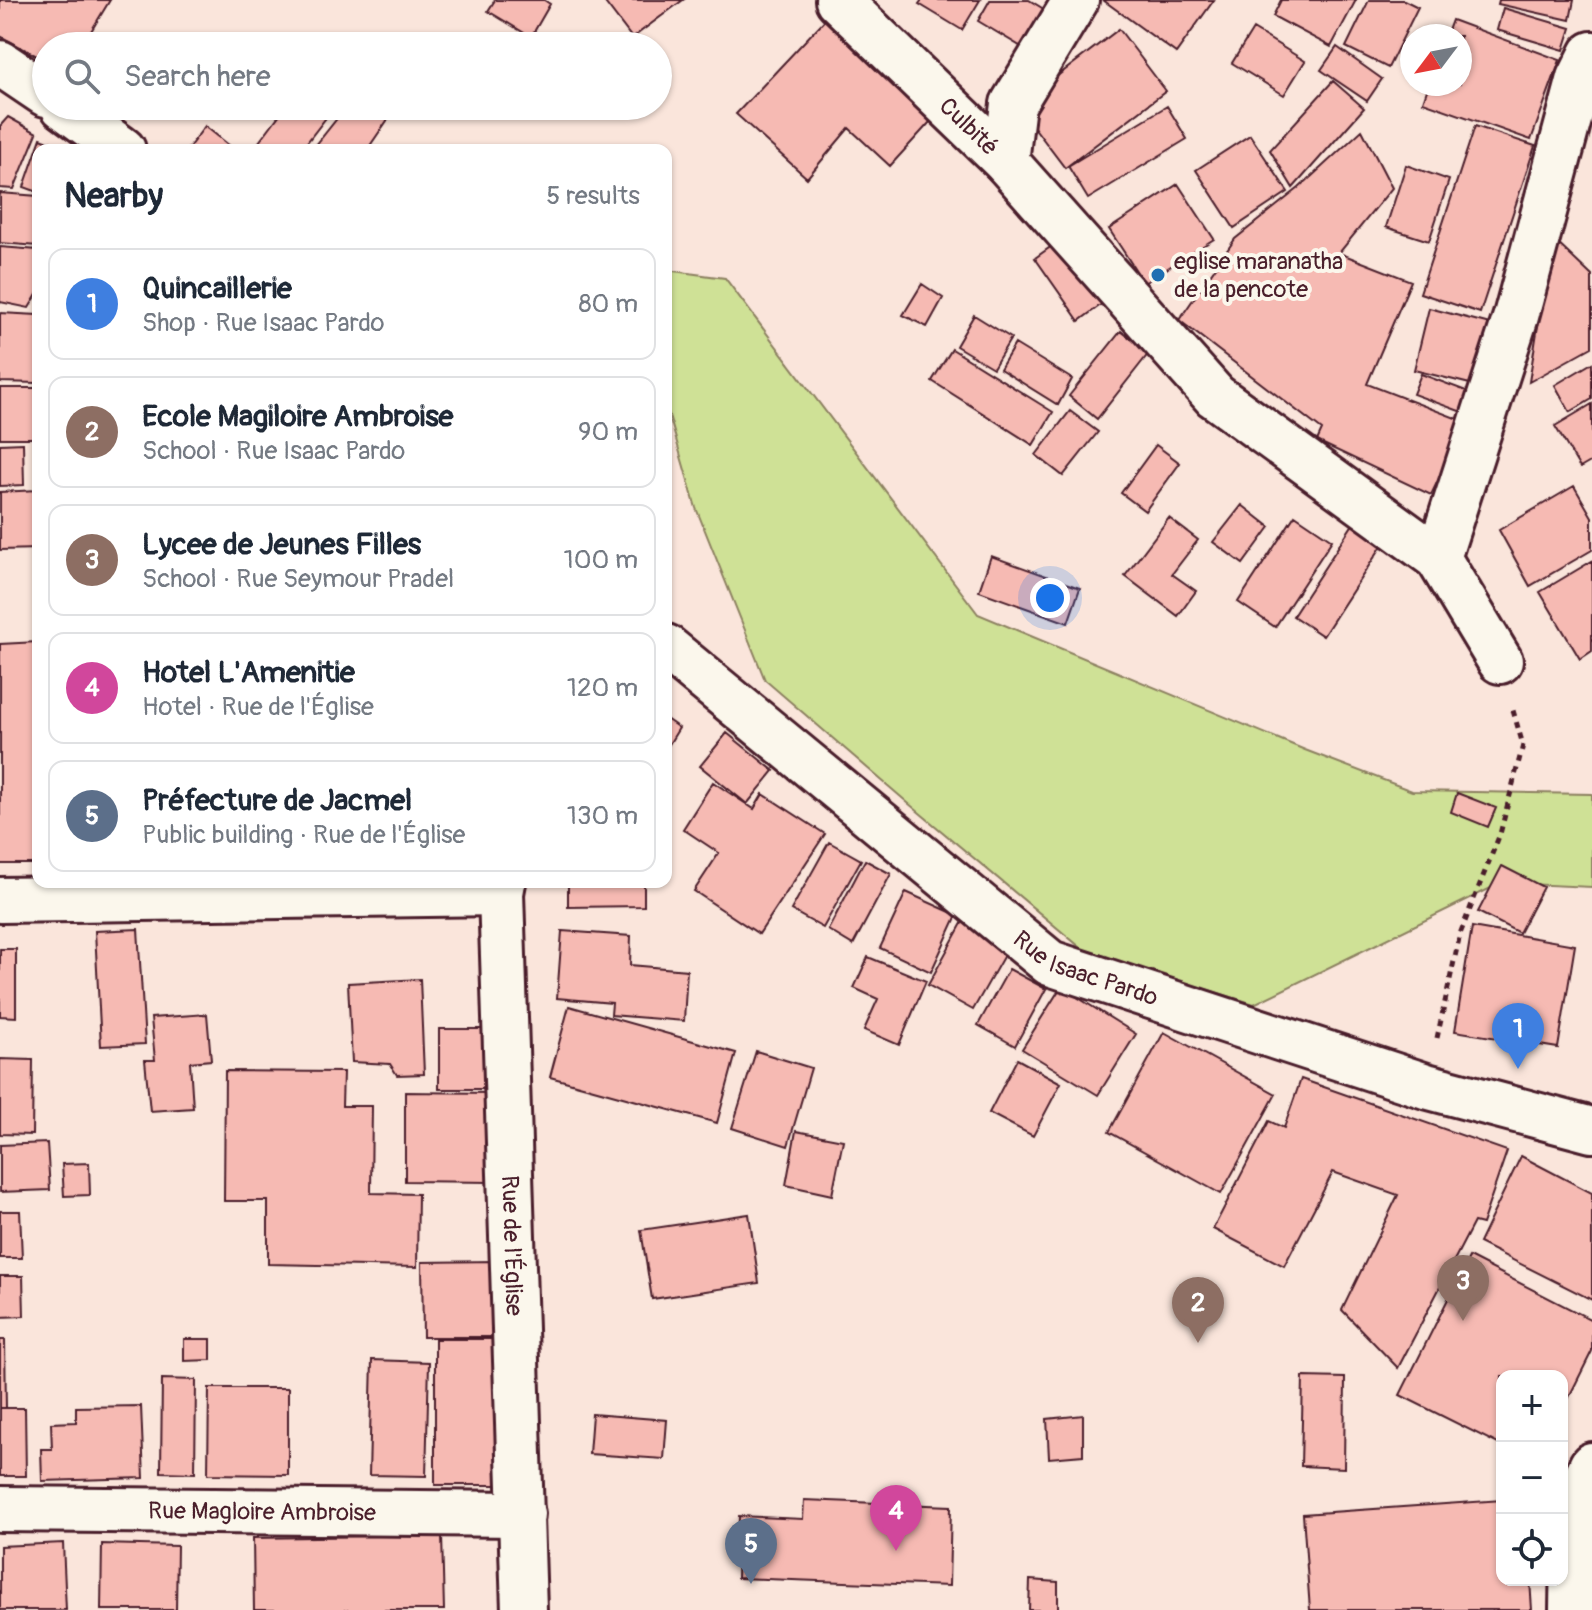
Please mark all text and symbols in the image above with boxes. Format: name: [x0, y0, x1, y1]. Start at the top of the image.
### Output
north arrow: [1400, 24, 1472, 96]
search box: [32, 32, 672, 120]
icon: search: [60, 54, 104, 98]
text: Search here: [124, 58, 271, 95]
street label: Culbité: [933, 91, 1005, 161]
text: Nearby: [64, 175, 163, 218]
text: 5 results: [546, 180, 640, 212]
place label: eglise maranatha de la pencote: [1174, 247, 1343, 304]
marker: eglise maranatha de la pencote: [1149, 266, 1167, 284]
text: Quincaillerie: [142, 270, 292, 307]
text: 1: [87, 288, 97, 320]
text: 80 m: [578, 288, 638, 320]
text: Shop · Rue Isaac Pardo: [142, 307, 384, 339]
text: Ecole Magiloire Ambroise: [142, 398, 453, 435]
text: 2: [85, 416, 99, 448]
text: 90 m: [578, 416, 638, 448]
text: School · Rue Isaac Pardo: [142, 435, 405, 467]
text: Lycee de Jeunes Filles: [142, 526, 421, 563]
text: 3: [85, 544, 99, 576]
text: 100 m: [564, 544, 638, 576]
text: School · Rue Seymour Pradel: [142, 563, 454, 595]
your location: [1030, 578, 1070, 618]
text: Hotel L'Amenitie: [142, 654, 355, 691]
text: 4: [84, 672, 100, 704]
text: 120 m: [567, 672, 638, 704]
text: Hotel · Rue de l'Église: [142, 691, 374, 723]
text: Préfecture de Jacmel: [142, 782, 412, 819]
text: 5: [85, 800, 99, 832]
text: 130 m: [567, 800, 638, 832]
text: Public building · Rue de l'Église: [142, 819, 465, 851]
street label: Rue Isaac Pardo: [1007, 924, 1162, 1012]
pin: 1: [1492, 1003, 1544, 1069]
street label: Rue de l'Église: [496, 1175, 529, 1317]
pin: 3: [1437, 1255, 1489, 1321]
pin: 2: [1172, 1277, 1224, 1343]
map controls: [1496, 1370, 1568, 1586]
button: +: [1496, 1370, 1568, 1442]
button: −: [1496, 1442, 1568, 1514]
pin: 4: [870, 1485, 922, 1551]
street label: Rue Magloire Ambroise: [148, 1496, 376, 1527]
button: locate: [1496, 1514, 1568, 1586]
pin: 5: [725, 1518, 777, 1584]

